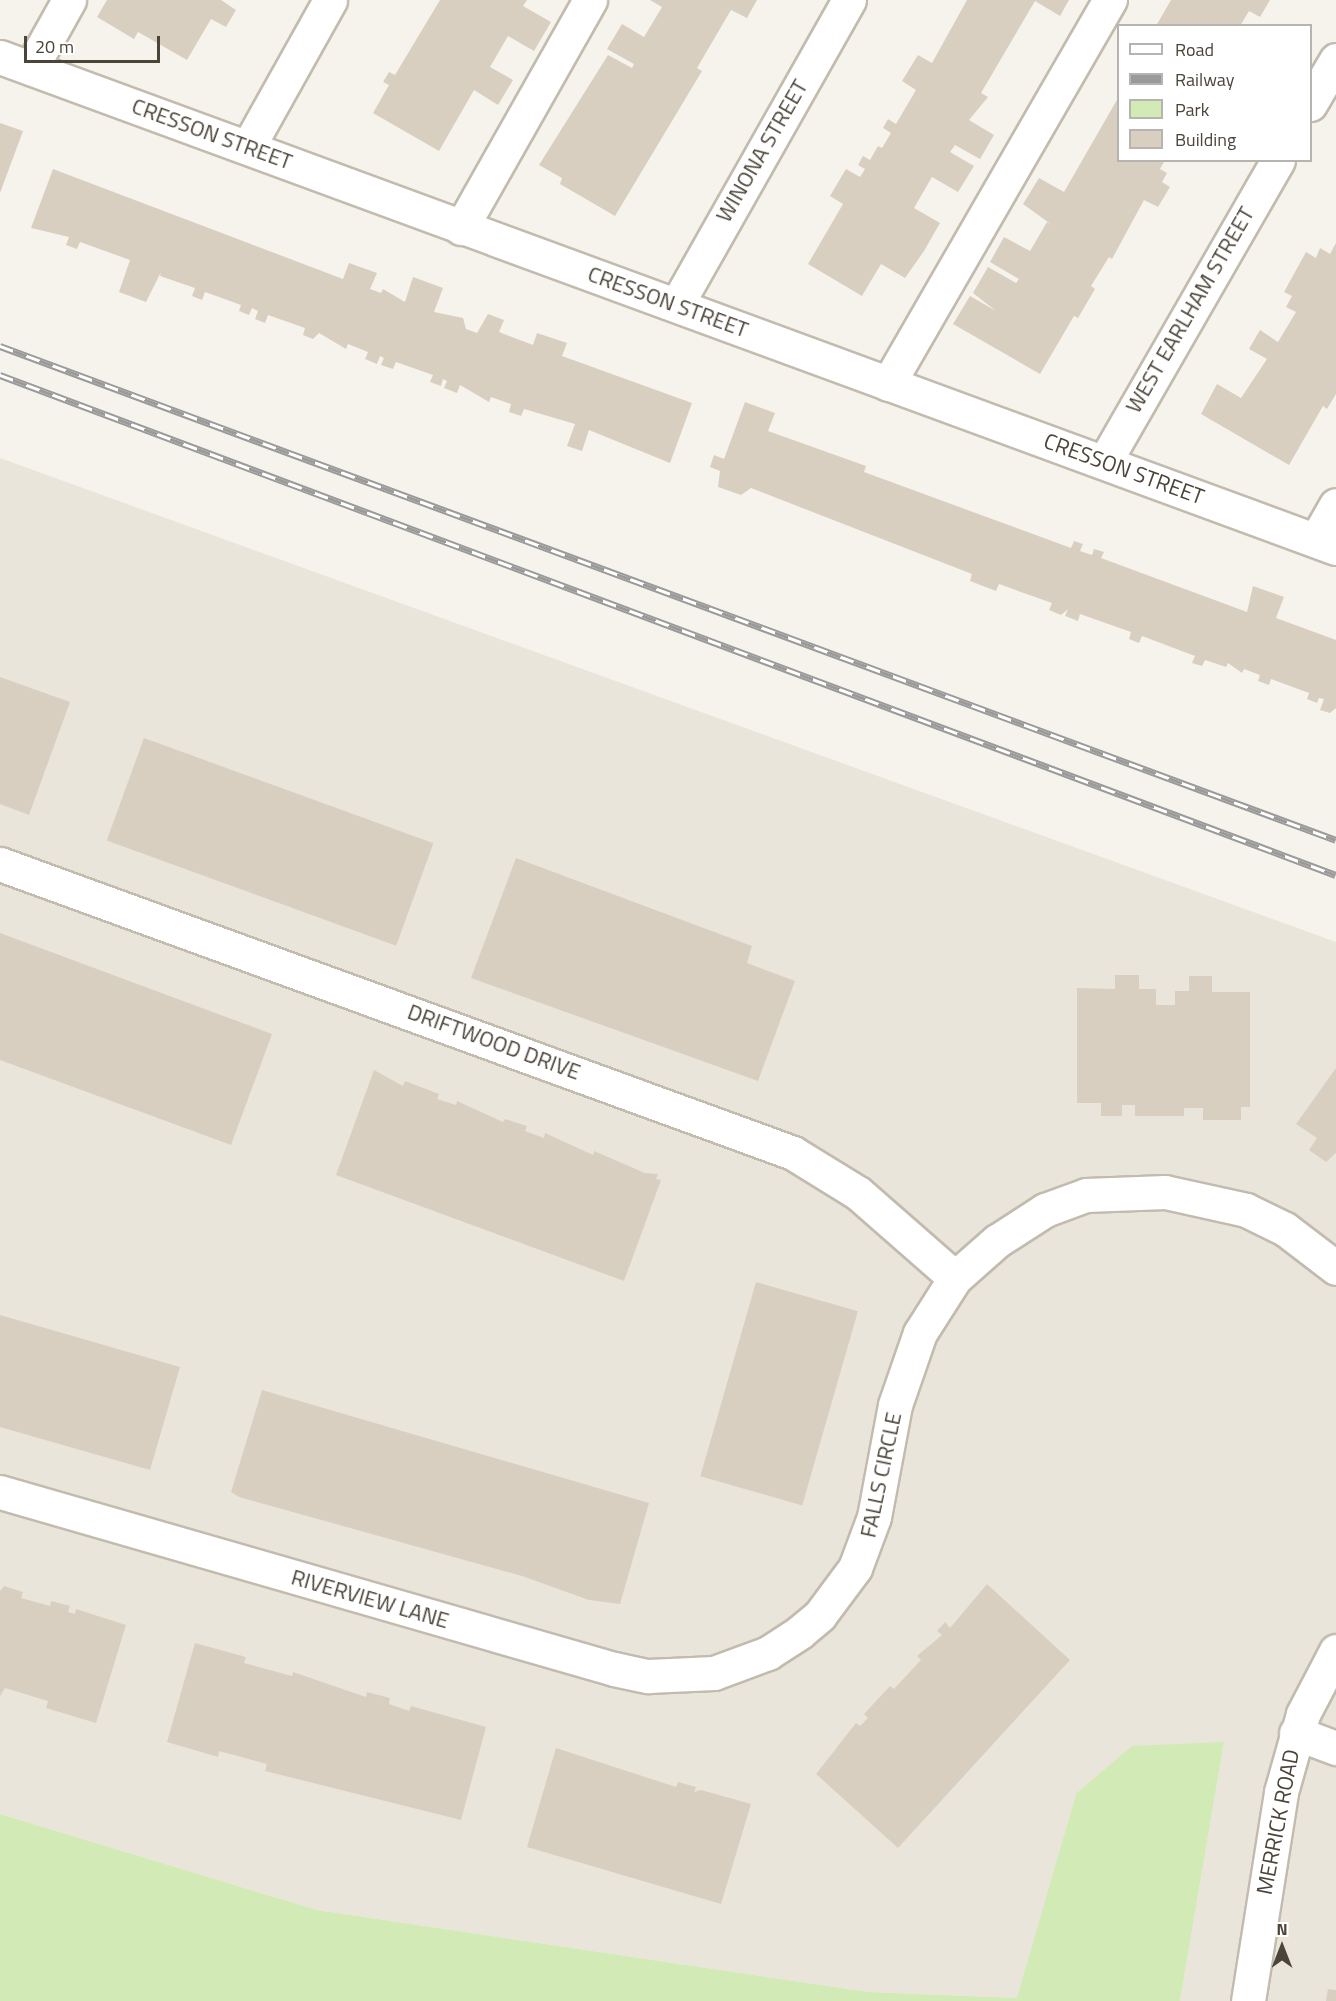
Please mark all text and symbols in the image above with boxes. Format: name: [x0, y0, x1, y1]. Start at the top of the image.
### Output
scale bar: [27, 24, 164, 62]
legend: [1117, 24, 1312, 162]
text: 20 m: [35, 33, 74, 60]
text: Road: [1175, 36, 1214, 63]
text: Railway: [1175, 66, 1234, 93]
street label: WINONA STREET: [711, 75, 813, 227]
street label: CRESSON STREET: [128, 93, 296, 175]
text: Park: [1175, 96, 1209, 123]
text: Building: [1175, 126, 1236, 153]
street label: WEST EARLHAM STREET: [1120, 202, 1260, 418]
street label: CRESSON STREET: [584, 261, 752, 343]
street label: CRESSON STREET: [1040, 428, 1208, 510]
street label: DRIFTWOOD DRIVE: [404, 998, 584, 1086]
street label: FALLS CIRCLE: [855, 1410, 907, 1540]
street label: RIVERVIEW LANE: [288, 1564, 452, 1634]
street label: MERRICK ROAD: [1251, 1747, 1305, 1897]
north arrow: [1252, 1917, 1312, 1977]
text: N: [1276, 1917, 1288, 1941]

